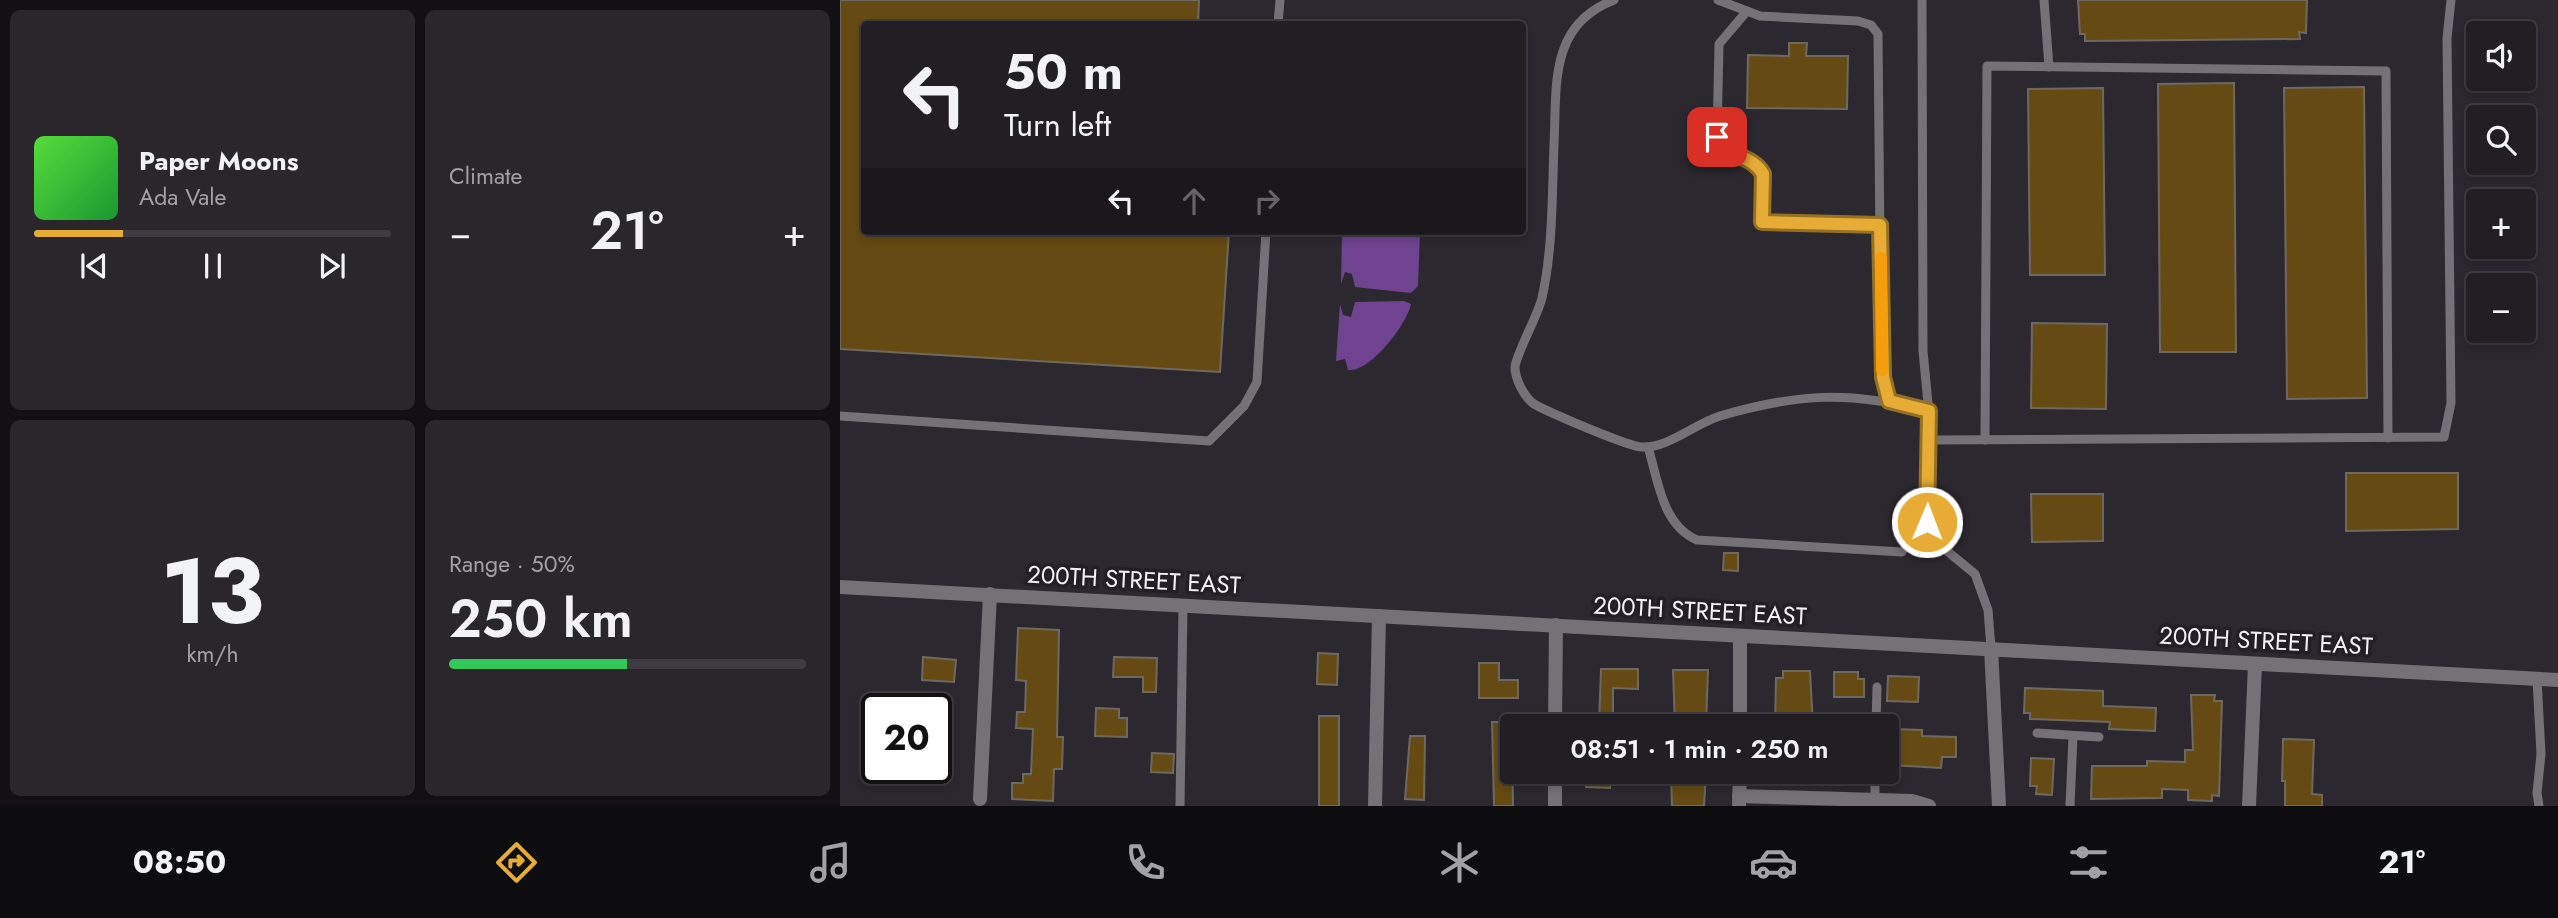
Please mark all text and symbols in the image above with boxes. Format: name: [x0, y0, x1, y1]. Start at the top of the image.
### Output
map controls: [2466, 21, 2536, 343]
button: sound: [2466, 21, 2536, 91]
text: 50 m: [1004, 37, 1123, 107]
icon: left: [889, 49, 980, 140]
text: Turn left: [1004, 102, 1111, 148]
button: search: [2466, 105, 2536, 175]
pin: [1687, 107, 1747, 167]
icon: arrive: [1698, 118, 1736, 156]
text: Paper Moons: [139, 142, 299, 180]
text: Climate: [449, 159, 522, 193]
text: Ada Vale: [139, 180, 226, 214]
icon: left: [1102, 182, 1140, 220]
icon: ahead: [1175, 182, 1213, 220]
icon: right: [1248, 182, 1286, 220]
button: +: [2466, 189, 2536, 259]
text: 21°: [590, 193, 664, 269]
text: −: [449, 205, 471, 260]
text: +: [783, 205, 806, 260]
icon: previous: [75, 247, 113, 285]
icon: pause: [194, 247, 232, 285]
icon: next: [313, 247, 351, 285]
button: −: [2466, 273, 2536, 343]
position arrow: [1890, 485, 1964, 559]
text: 13: [161, 526, 264, 657]
text: Range · 50%: [449, 547, 575, 581]
street label: 200TH STREET EAST: [1026, 556, 1242, 603]
text: 250 km: [449, 581, 633, 657]
street label: 200TH STREET EAST: [1592, 587, 1808, 634]
street label: 200TH STREET EAST: [2158, 617, 2374, 664]
text: km/h: [187, 637, 238, 671]
speed limit sign: 20: [861, 693, 952, 784]
text: 08:51 · 1 min · 250 m: [1570, 730, 1829, 768]
icon: directions: [492, 838, 541, 887]
icon: music: [806, 838, 855, 887]
icon: phone: [1121, 838, 1170, 887]
icon: climate: [1435, 838, 1484, 887]
icon: car: [1749, 838, 1798, 887]
icon: filters: [2064, 838, 2113, 887]
text: 08:50: [133, 839, 226, 885]
text: 21°: [2378, 839, 2425, 885]

